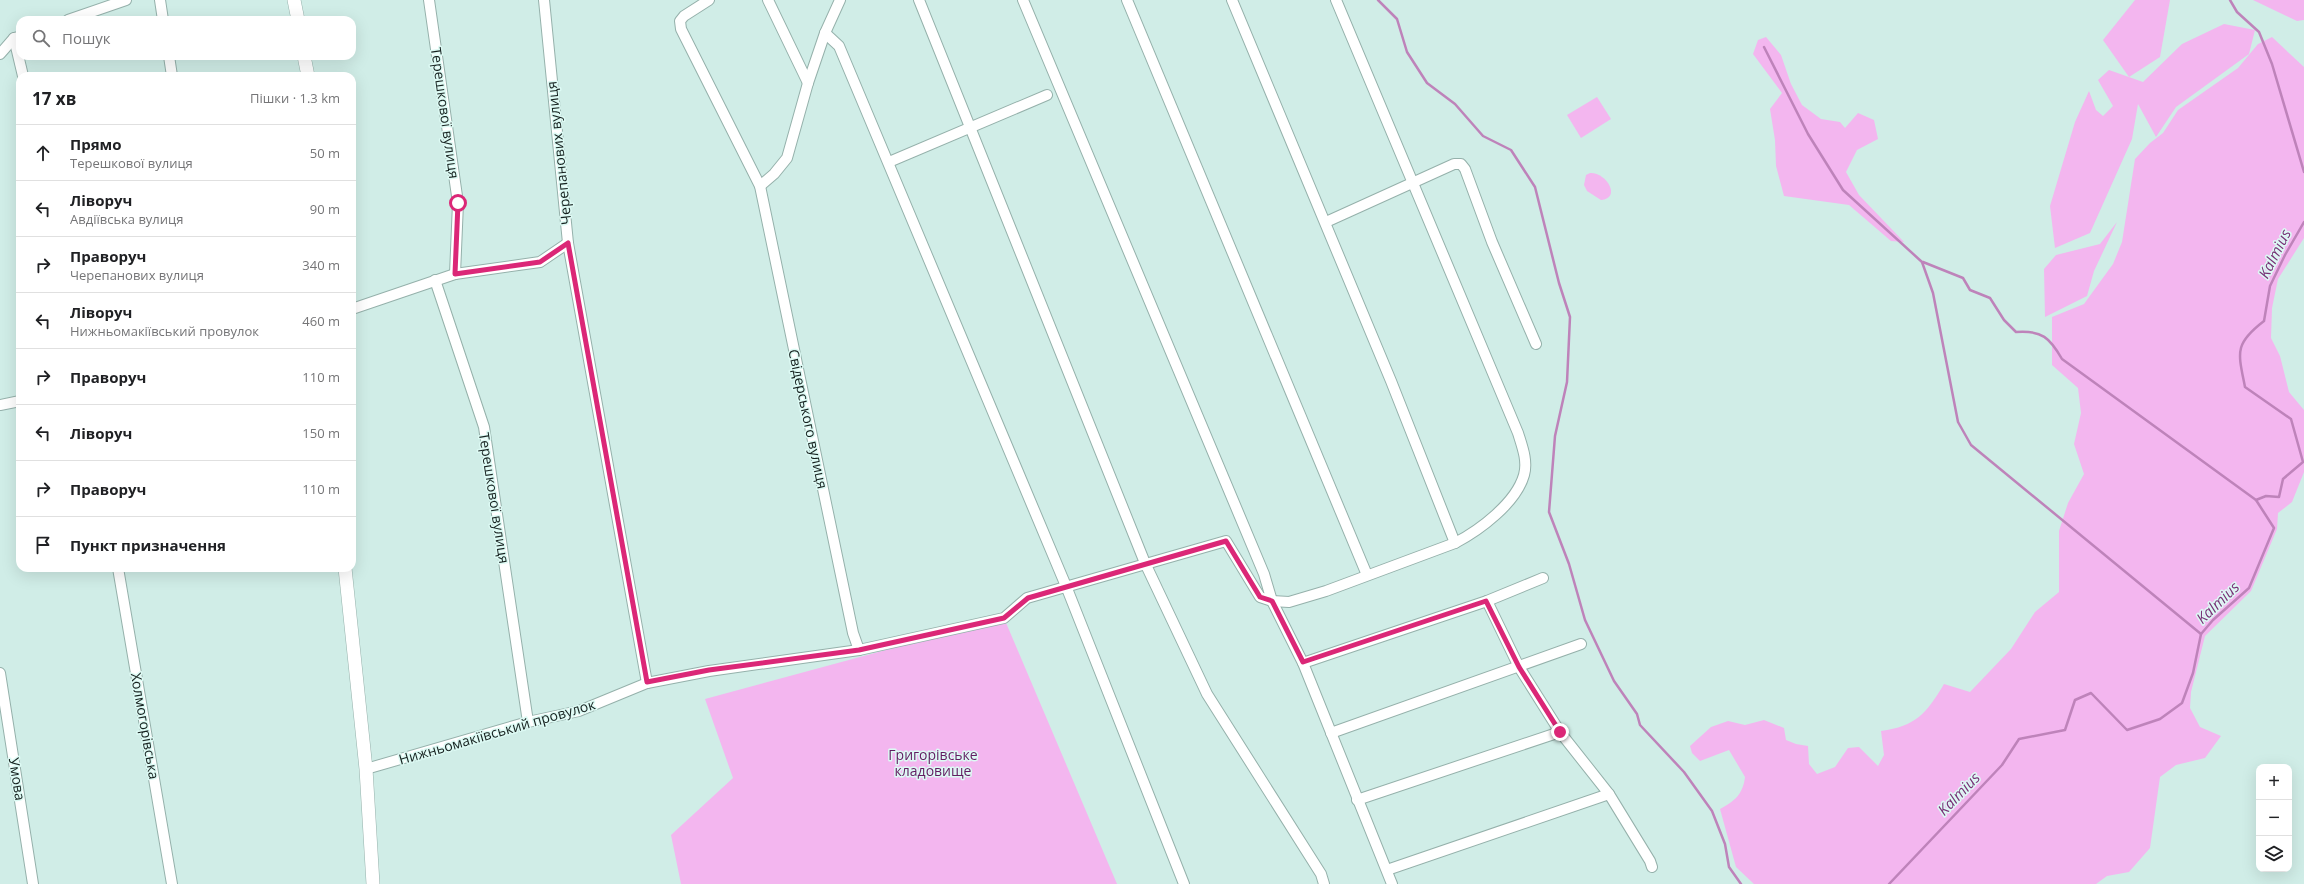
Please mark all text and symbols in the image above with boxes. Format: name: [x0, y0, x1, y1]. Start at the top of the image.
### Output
search box: [16, 16, 356, 60]
icon: search: [30, 27, 52, 49]
text: Пошук: [62, 28, 111, 48]
street label: Терешкової вулиця: [427, 46, 464, 180]
street label: Черепанових вулиця: [542, 80, 575, 226]
text: 17 хв: [32, 87, 76, 110]
text: Пішки · 1.3 km: [250, 89, 340, 107]
text: Прямо: [70, 134, 122, 154]
icon: ahead: [32, 142, 54, 164]
text: 50 m: [310, 144, 340, 162]
text: Терешкової вулиця: [70, 154, 193, 172]
text: Ліворуч: [70, 190, 132, 210]
route start: [449, 194, 467, 212]
icon: left: [32, 198, 54, 220]
text: 90 m: [310, 200, 340, 218]
text: Авдіївська вулиця: [70, 210, 183, 228]
water label: Kalmius: [2253, 225, 2295, 282]
text: Праворуч: [70, 246, 146, 266]
icon: right: [32, 254, 54, 276]
text: 340 m: [302, 256, 340, 274]
text: Черепанових вулиця: [70, 266, 204, 284]
text: Ліворуч: [70, 302, 132, 322]
icon: left: [32, 310, 54, 332]
text: 460 m: [302, 312, 340, 330]
text: Нижньомакіївський провулок: [70, 322, 259, 340]
street label: Свiдерського вулиця: [784, 347, 833, 490]
icon: right: [32, 366, 54, 388]
text: Праворуч: [70, 367, 146, 387]
text: 110 m: [302, 368, 340, 386]
icon: left: [32, 422, 54, 444]
text: Ліворуч: [70, 423, 132, 443]
text: 150 m: [302, 424, 340, 442]
street label: Терешкової вулиця: [475, 431, 514, 565]
icon: right: [32, 478, 54, 500]
text: Праворуч: [70, 479, 146, 499]
text: 110 m: [302, 480, 340, 498]
icon: arrive: [32, 534, 54, 556]
text: Пункт призначення: [70, 535, 226, 555]
water label: Kalmius: [2191, 576, 2244, 628]
street label: Холмогорівська: [127, 671, 164, 781]
street label: Нижньомакіївський провулок: [396, 694, 598, 769]
route end: [1551, 723, 1569, 741]
park label: Григорівське кладовище: [888, 745, 978, 780]
street label: Умова: [5, 756, 30, 802]
map controls: [2256, 764, 2292, 872]
button: +: [2256, 764, 2292, 800]
water label: Kalmius: [1933, 767, 1984, 819]
button: −: [2256, 800, 2292, 836]
button: layers: [2256, 836, 2292, 872]

